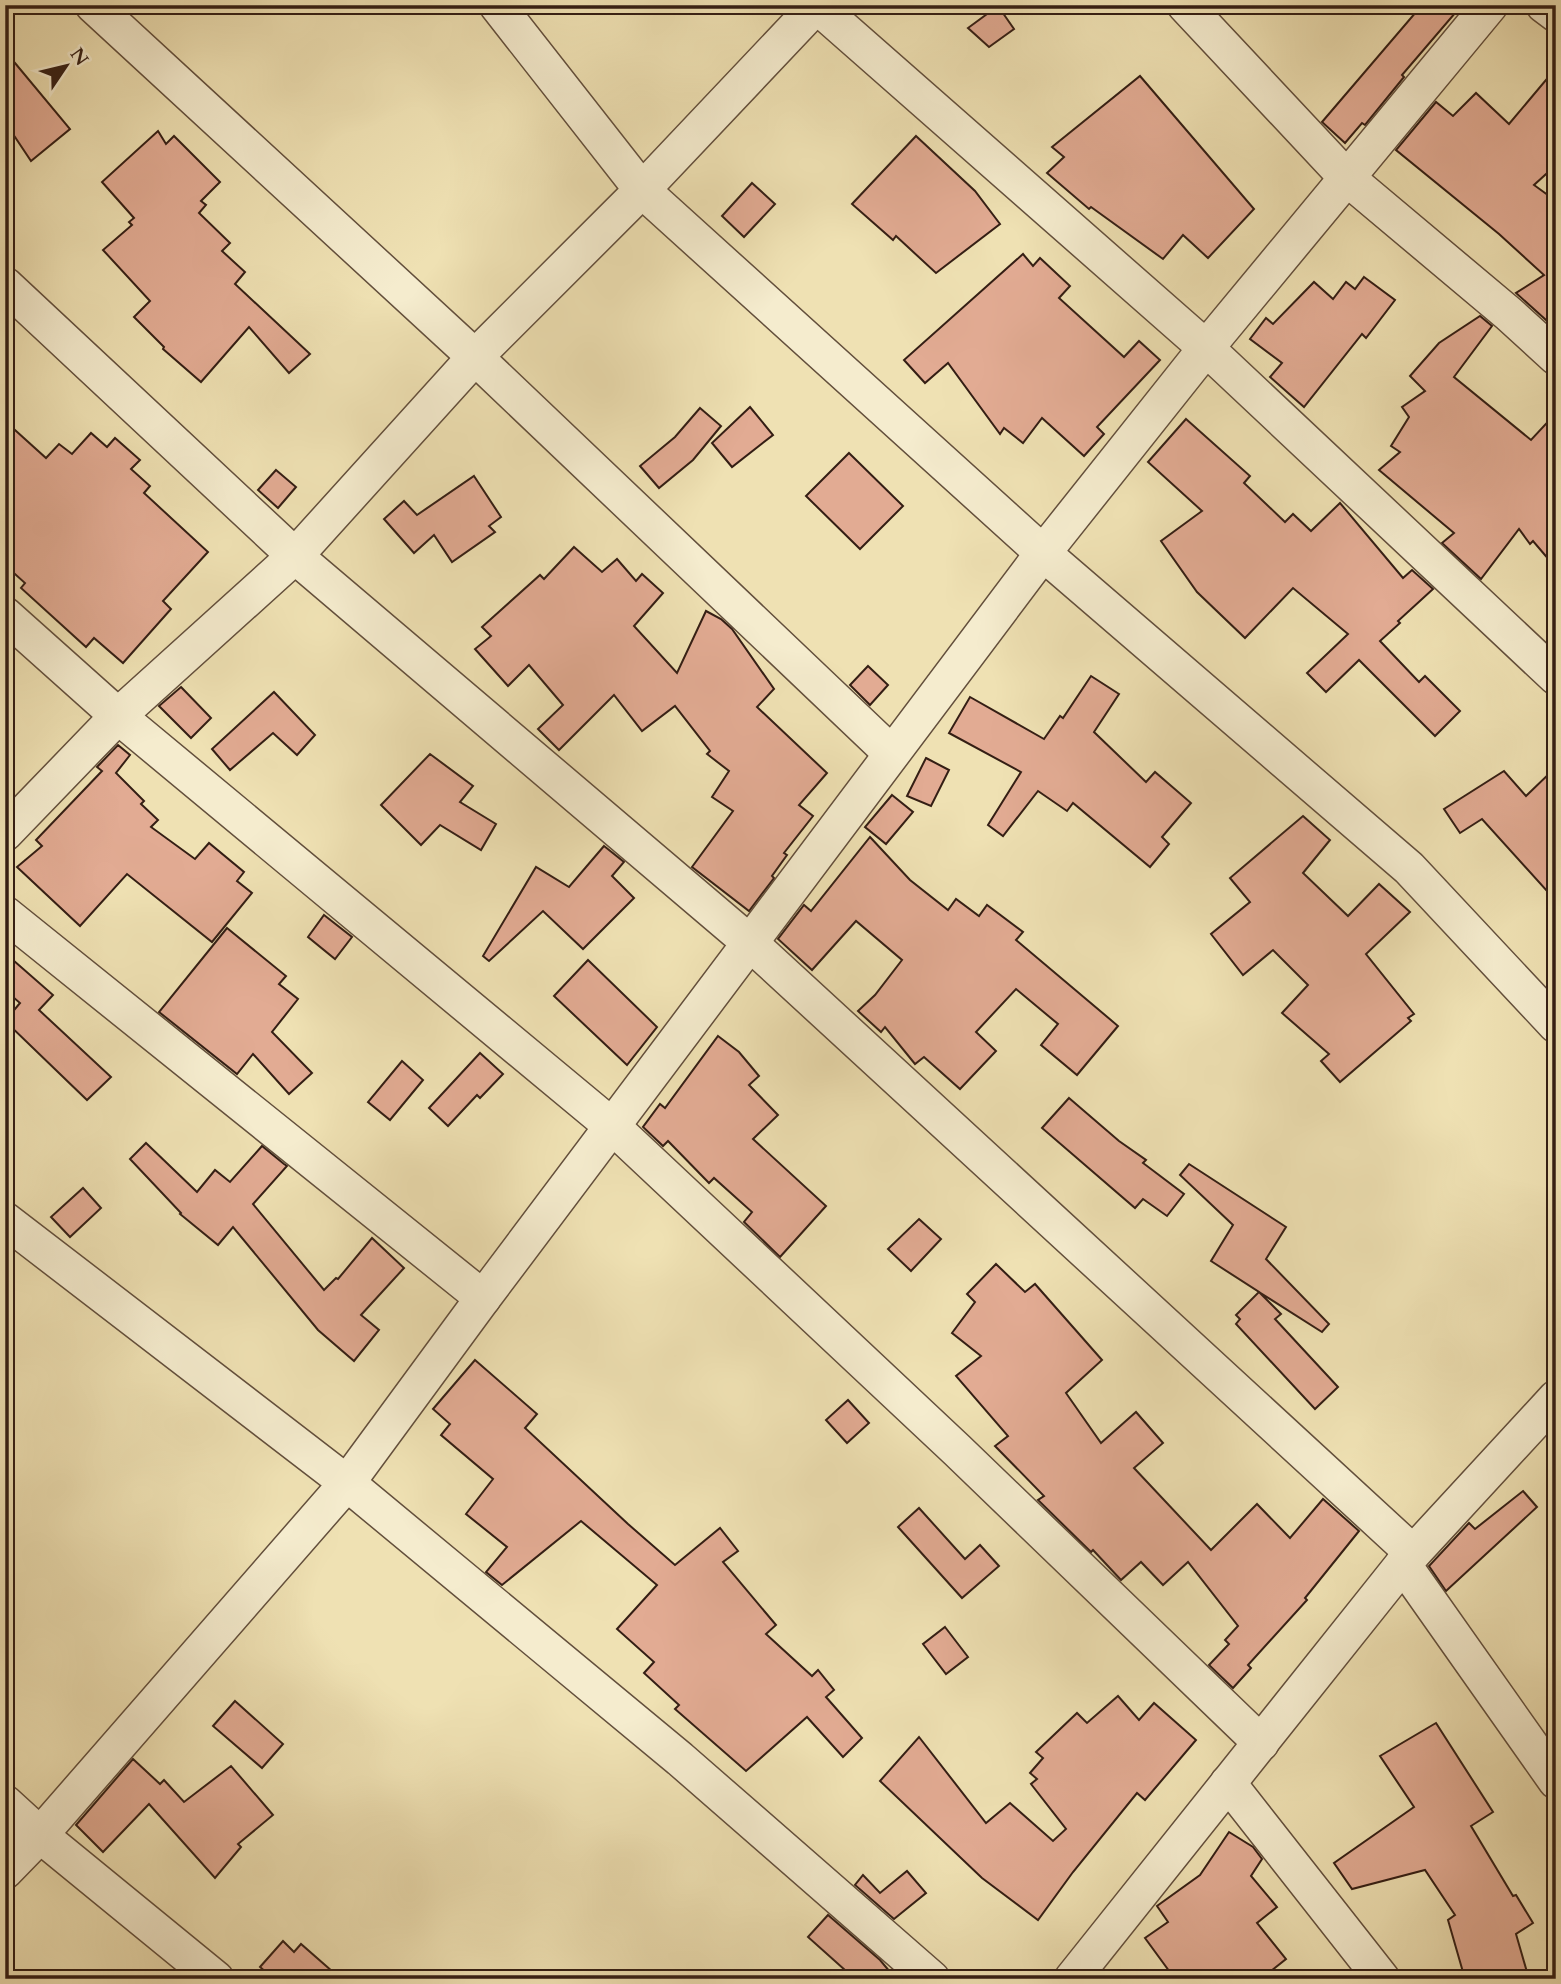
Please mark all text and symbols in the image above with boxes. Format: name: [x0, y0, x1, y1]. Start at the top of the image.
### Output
north arrow: [32, 32, 102, 102]
text: N: [64, 43, 95, 71]

